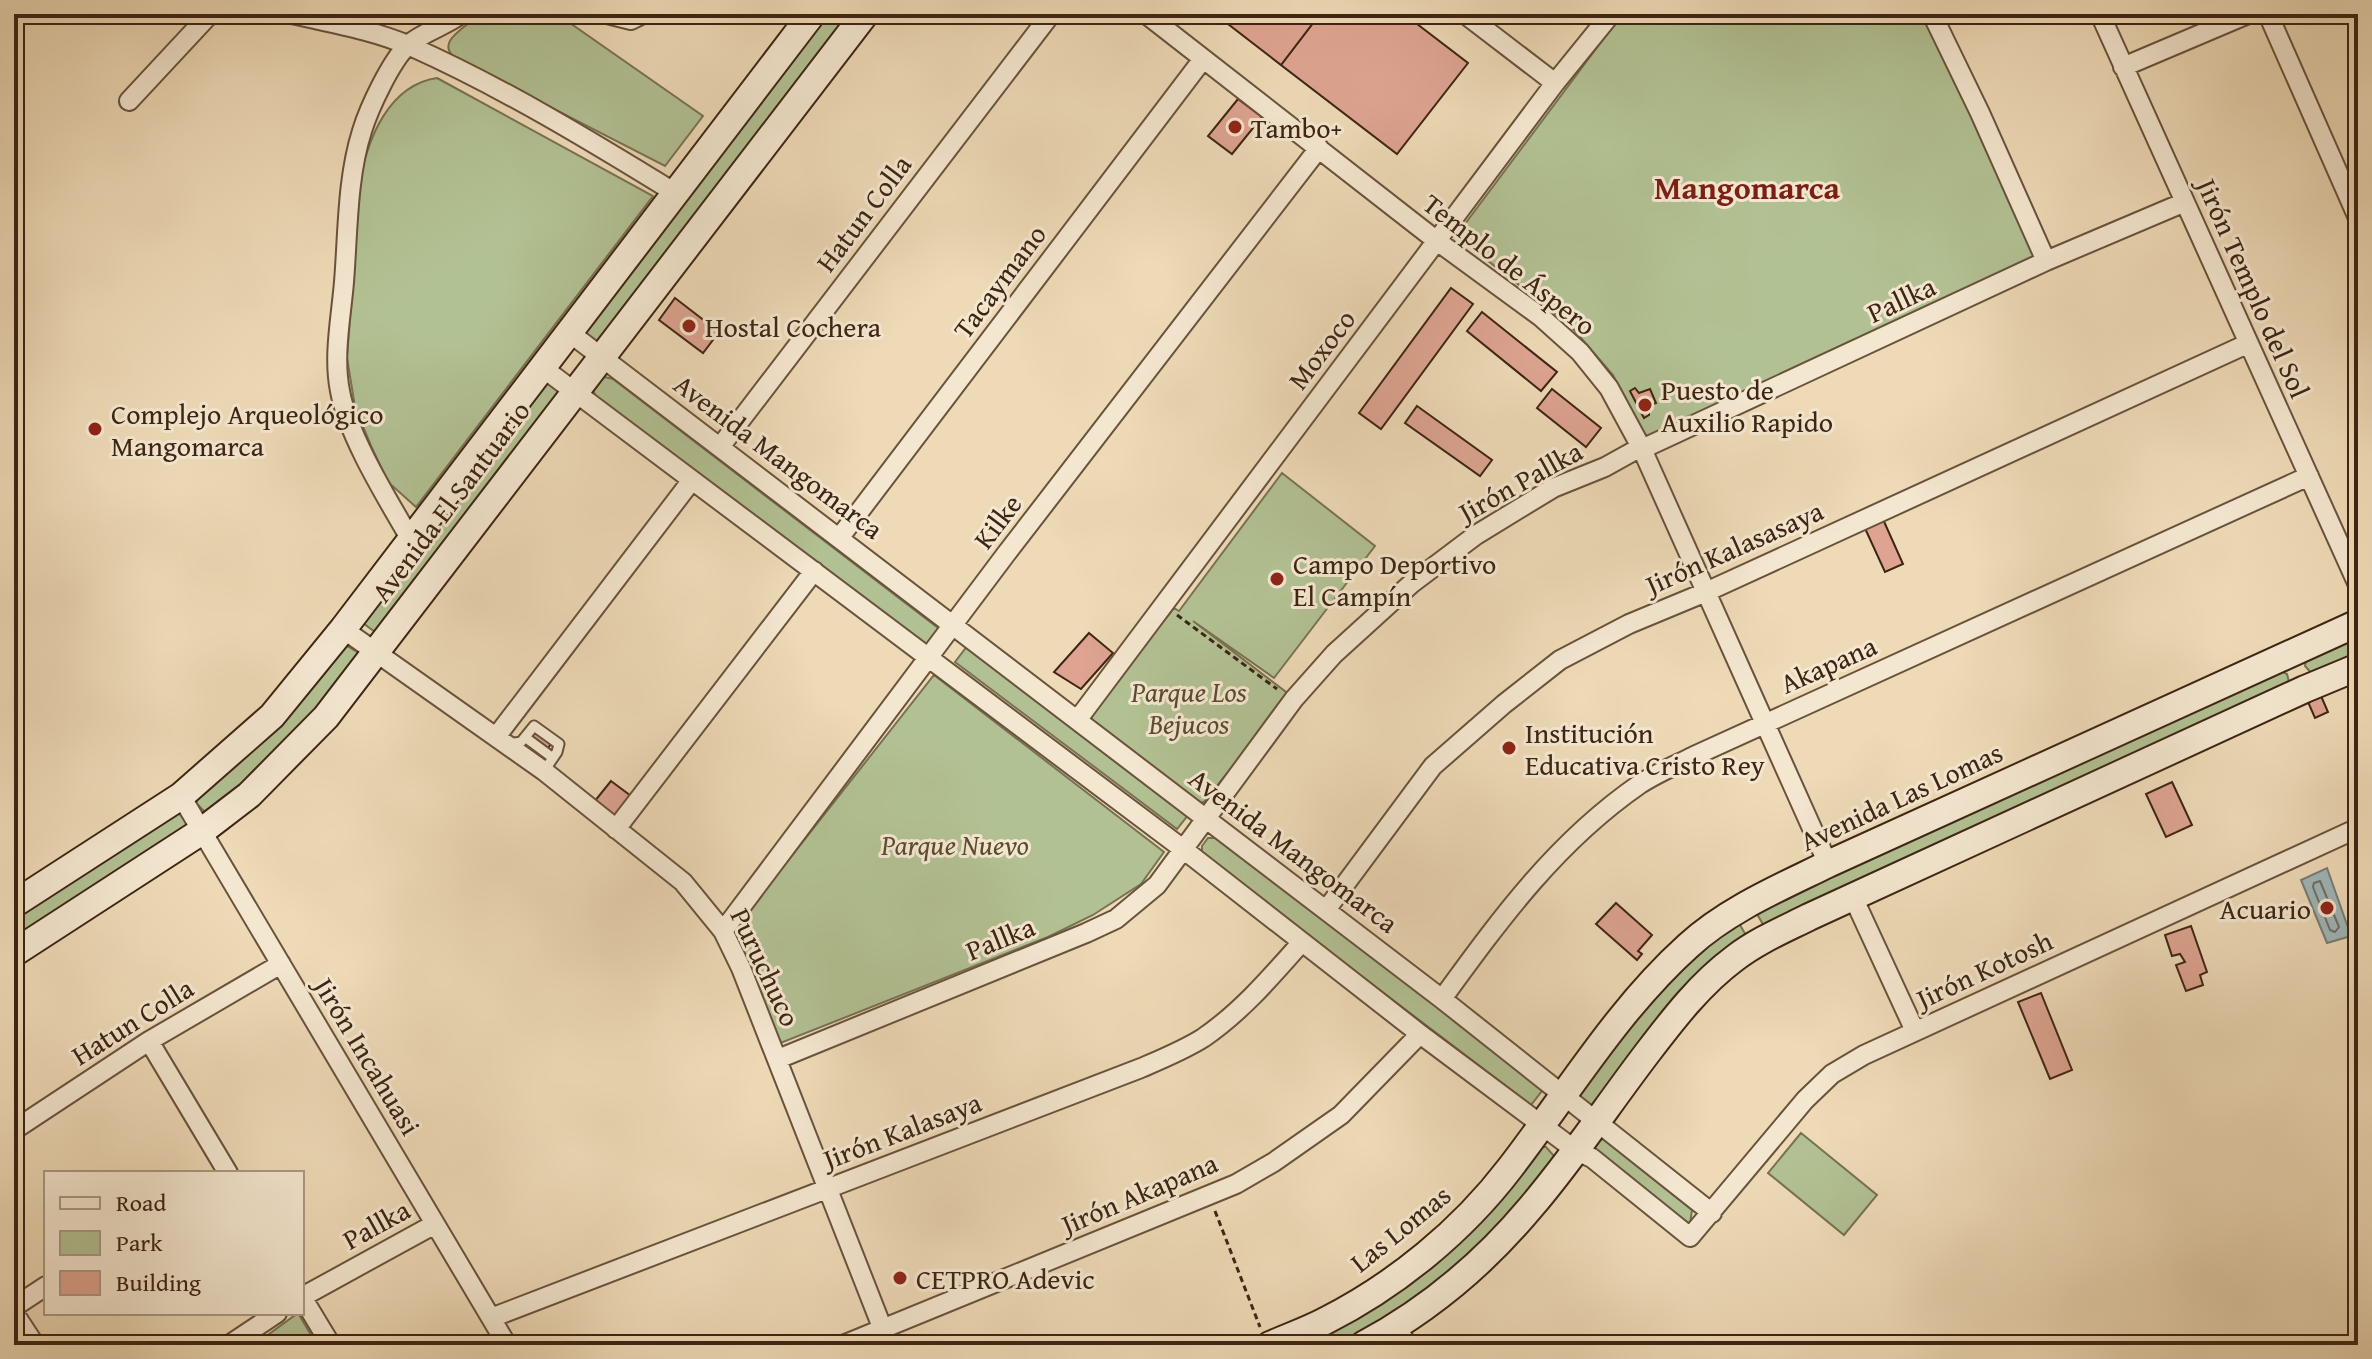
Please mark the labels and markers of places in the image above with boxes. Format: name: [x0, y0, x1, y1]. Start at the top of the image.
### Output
place label: Tambo+: [1251, 107, 1342, 148]
marker: Tambo+: [1226, 118, 1244, 136]
place label: Hostal Cochera: [705, 306, 882, 347]
marker: Hostal Cochera: [680, 317, 698, 335]
place label: Puesto de Auxilio Rapido: [1661, 369, 1833, 442]
place label: Complejo Arqueológico Mangomarca: [111, 393, 384, 466]
marker: Puesto de Auxilio Rapido: [1636, 396, 1654, 414]
marker: Complejo Arqueológico Mangomarca: [86, 420, 104, 438]
place label: Campo Deportivo El Campín: [1293, 543, 1496, 616]
marker: Campo Deportivo El Campín: [1268, 570, 1286, 588]
place label: Institución Educativa Cristo Rey: [1525, 712, 1765, 785]
marker: Institución Educativa Cristo Rey: [1500, 739, 1518, 757]
place label: Acuario: [2220, 888, 2311, 929]
marker: Acuario: [2318, 899, 2336, 917]
place label: CETPRO Adevic: [916, 1258, 1095, 1299]
marker: CETPRO Adevic: [891, 1269, 909, 1287]

